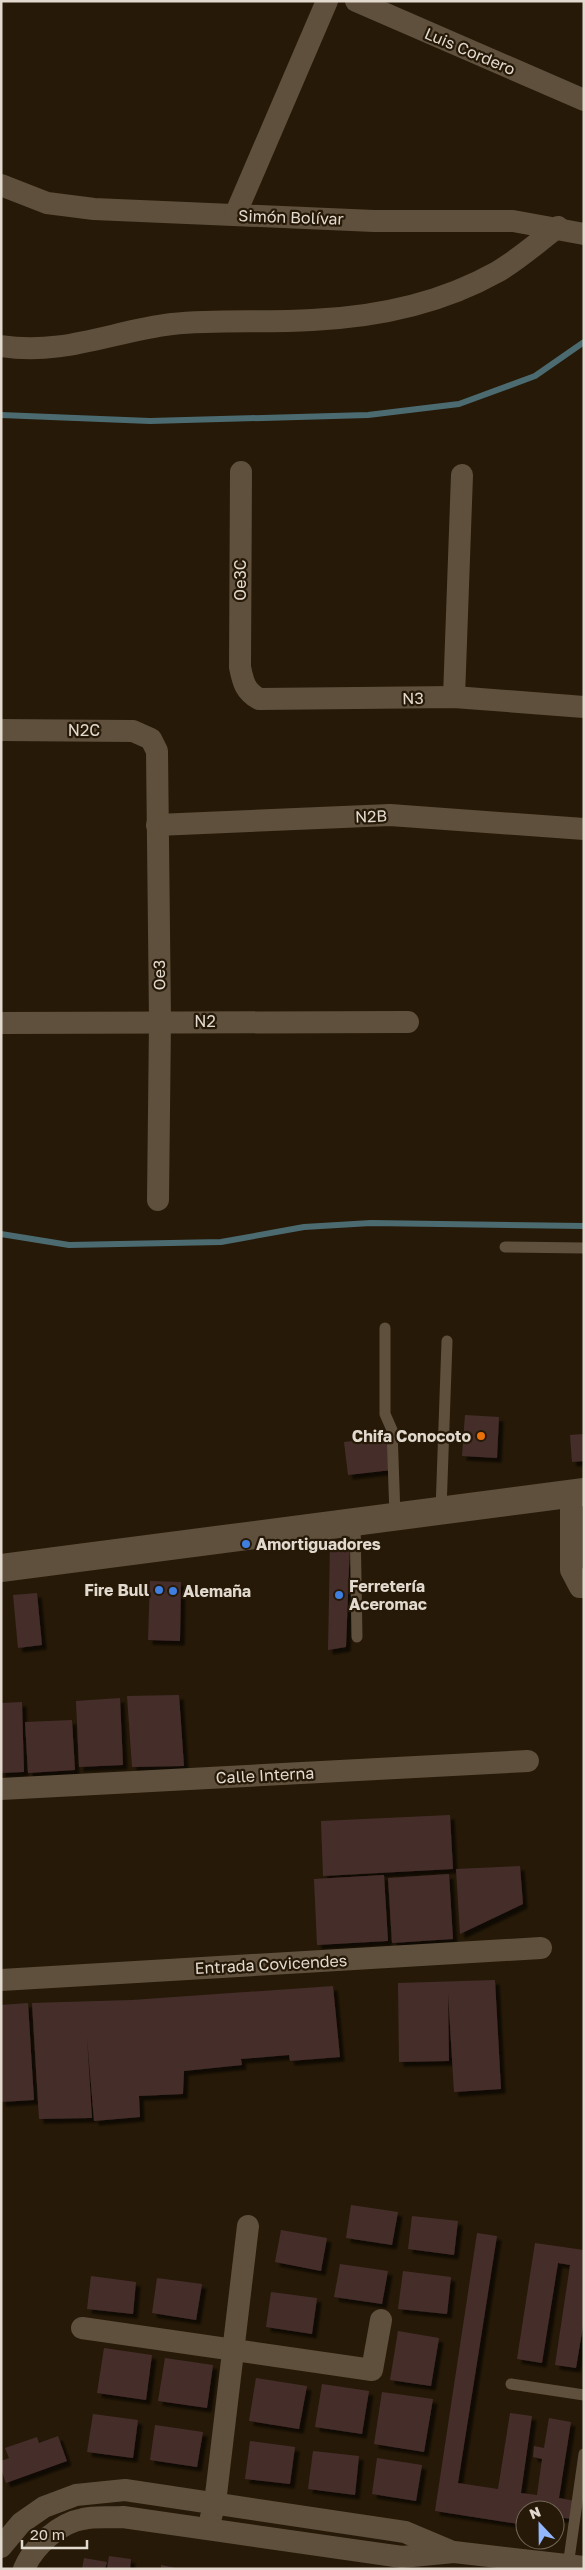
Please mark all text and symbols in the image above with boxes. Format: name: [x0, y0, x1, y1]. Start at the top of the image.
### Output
street label: Luis Cordero: [422, 23, 518, 79]
street label: Simón Bolívar: [238, 205, 344, 229]
street label: Oe3C: [230, 559, 250, 601]
street label: N3: [402, 688, 424, 708]
street label: N2C: [68, 720, 100, 740]
street label: N2B: [355, 805, 387, 827]
street label: Oe3: [149, 960, 169, 990]
street label: N2: [194, 1011, 216, 1031]
place label: Chifa Conocoto: [352, 1426, 471, 1446]
marker: Chifa Conocoto: [475, 1430, 487, 1442]
place label: Amortiguadores: [256, 1534, 381, 1554]
marker: Amortiguadores: [240, 1538, 252, 1550]
place label: Ferretería Aceromac: [349, 1576, 427, 1614]
place label: Fire Bull: [84, 1580, 150, 1600]
place label: Alemaña: [183, 1581, 251, 1601]
marker: Fire Bull: [153, 1584, 165, 1596]
marker: Alemaña: [167, 1585, 179, 1597]
marker: Ferretería Aceromac: [333, 1589, 345, 1601]
street label: Calle Interna: [215, 1762, 315, 1788]
street label: Entrada Covicendes: [194, 1950, 348, 1978]
north arrow: [515, 2500, 565, 2550]
text: N: [527, 2503, 543, 2522]
scale bar: [22, 2518, 88, 2550]
text: 20 m: [30, 2525, 65, 2543]

